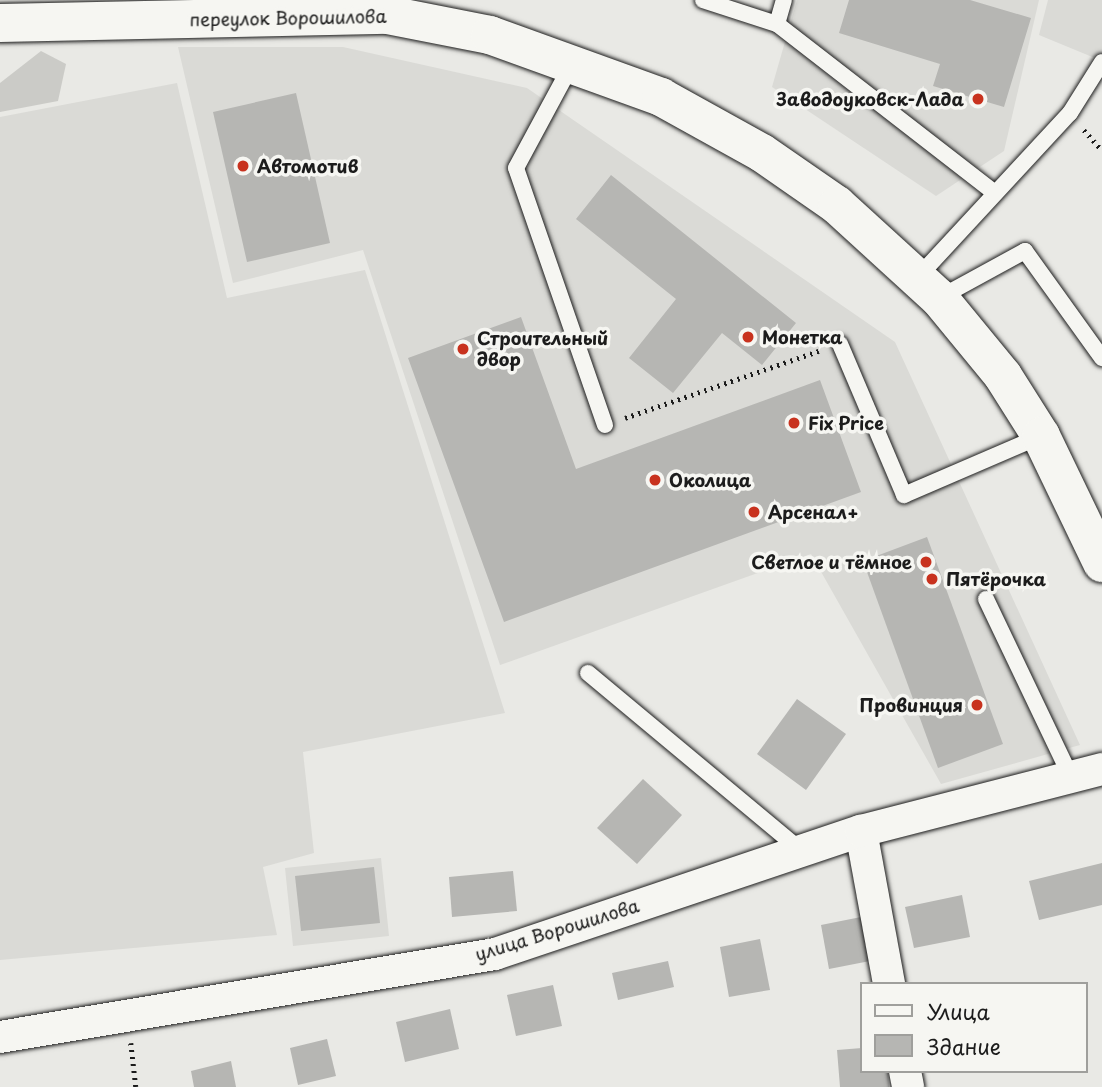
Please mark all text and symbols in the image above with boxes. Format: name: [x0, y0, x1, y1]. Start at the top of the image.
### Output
street label: переулок Ворошилова: [189, 5, 387, 31]
place label: Заводоуковск-Лада: [777, 88, 964, 110]
marker: Заводоуковск-Лада: [970, 91, 986, 107]
place label: Автомотив: [257, 155, 359, 177]
marker: Автомотив: [235, 158, 251, 174]
place label: Монетка: [762, 326, 843, 348]
place label: Строительный двор: [477, 328, 608, 370]
marker: Монетка: [740, 329, 756, 345]
marker: Строительный двор: [455, 341, 471, 357]
place label: Fix Price: [808, 412, 885, 434]
marker: Fix Price: [786, 415, 802, 431]
place label: Околица: [669, 469, 751, 491]
marker: Околица: [647, 472, 663, 488]
place label: Арсенал+: [768, 501, 859, 523]
marker: Арсенал+: [746, 504, 762, 520]
place label: Светлое и тёмное: [749, 551, 912, 573]
marker: Светлое и тёмное: [918, 554, 934, 570]
place label: Пятёрочка: [946, 568, 1046, 590]
marker: Пятёрочка: [924, 571, 940, 587]
place label: Провинция: [859, 694, 963, 716]
marker: Провинция: [969, 697, 985, 713]
street label: улица Ворошилова: [472, 895, 642, 965]
legend: [860, 982, 1088, 1073]
text: Улица: [927, 995, 990, 1027]
text: Здание: [927, 1030, 1001, 1062]

